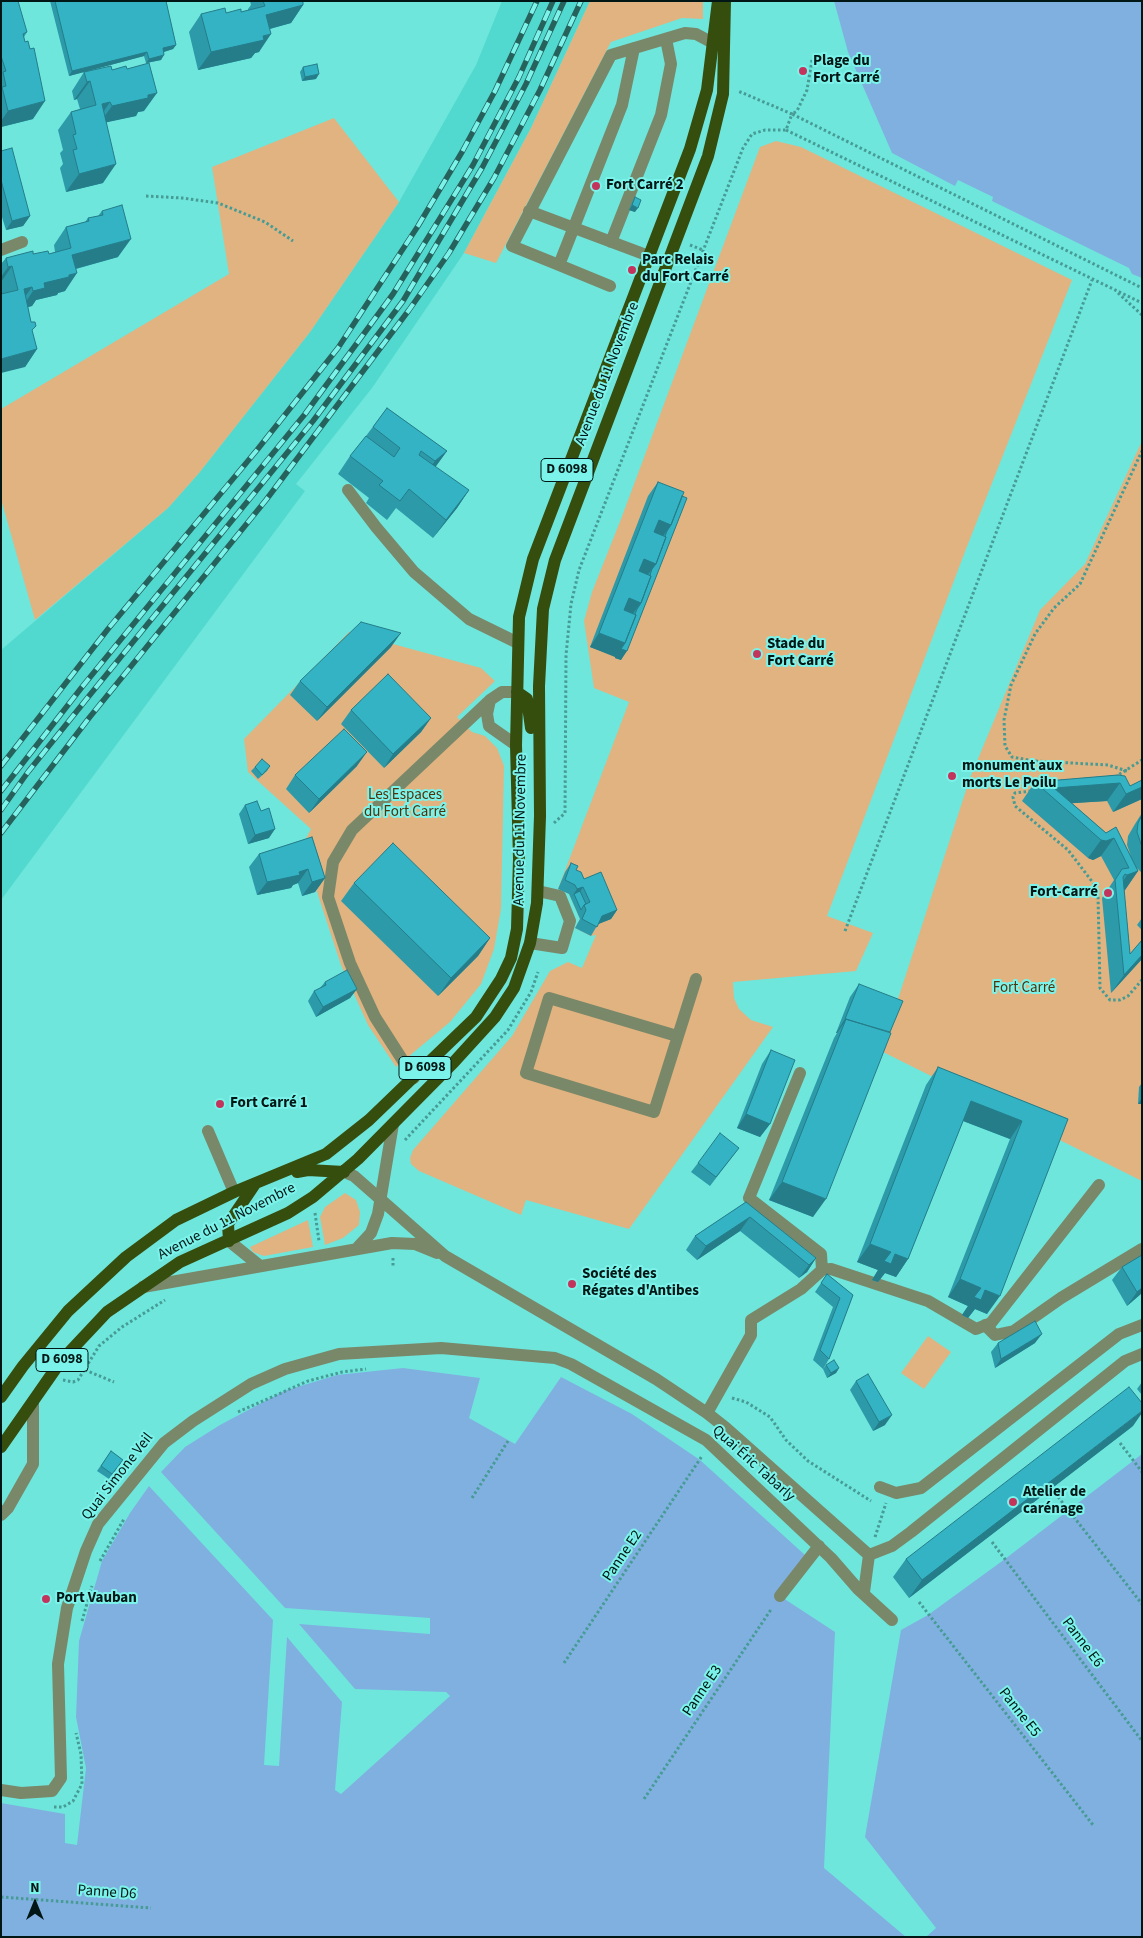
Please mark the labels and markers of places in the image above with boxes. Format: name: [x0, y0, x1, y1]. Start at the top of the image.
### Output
place label: Plage du Fort Carré: [813, 53, 880, 88]
marker: Plage du Fort Carré: [797, 65, 809, 77]
place label: Fort Carré 2: [606, 177, 684, 195]
marker: Fort Carré 2: [590, 180, 602, 192]
place label: Parc Relais du Fort Carré: [642, 252, 729, 287]
marker: Parc Relais du Fort Carré: [626, 264, 638, 276]
place label: Stade du Fort Carré: [767, 636, 834, 671]
marker: Stade du Fort Carré: [751, 648, 763, 660]
place label: monument aux morts Le Poilu: [962, 758, 1062, 793]
marker: monument aux morts Le Poilu: [946, 770, 958, 782]
place label: Fort-Carré: [1030, 884, 1098, 902]
marker: Fort-Carré: [1102, 887, 1114, 899]
place label: Fort Carré 1: [230, 1095, 308, 1113]
marker: Fort Carré 1: [214, 1098, 226, 1110]
place label: Société des Régates d'Antibes: [582, 1266, 699, 1301]
marker: Société des Régates d'Antibes: [566, 1278, 578, 1290]
place label: Atelier de carénage: [1023, 1484, 1086, 1519]
marker: Atelier de carénage: [1007, 1496, 1019, 1508]
place label: Port Vauban: [56, 1590, 137, 1608]
marker: Port Vauban: [40, 1593, 52, 1605]

